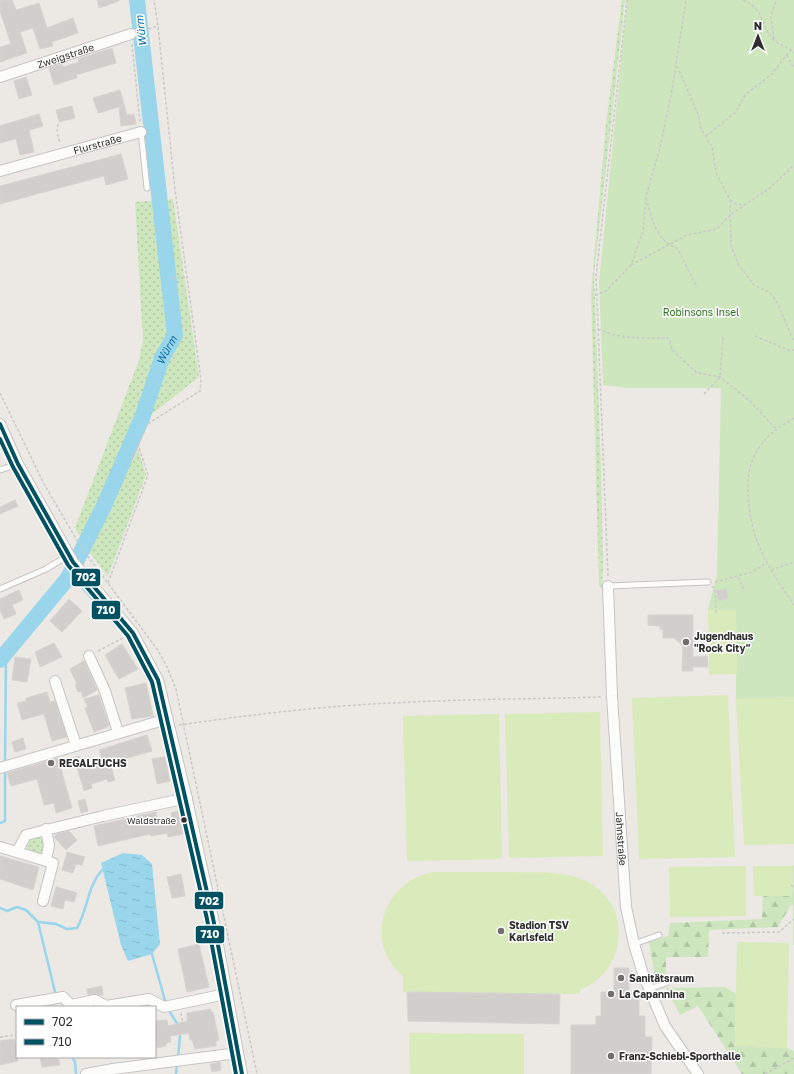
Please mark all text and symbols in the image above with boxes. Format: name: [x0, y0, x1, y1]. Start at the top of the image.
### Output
water label: Würm: [132, 14, 149, 47]
north arrow: [738, 16, 778, 56]
text: N: [754, 19, 762, 32]
street label: Zweigstraße: [36, 41, 96, 70]
street label: Flurstraße: [72, 132, 123, 156]
park label: Robinsons Insel: [663, 306, 739, 318]
water label: Würm: [153, 332, 180, 366]
line badge: 702: [71, 568, 101, 587]
text: 702: [76, 570, 96, 583]
line badge: 710: [91, 600, 121, 620]
text: 710: [97, 603, 115, 616]
place label: Jugendhaus "Rock City": [694, 630, 754, 654]
marker: Jugendhaus "Rock City": [681, 637, 691, 647]
place label: REGALFUCHS: [59, 757, 127, 769]
marker: REGALFUCHS: [46, 758, 56, 768]
street label: Jahnstraße: [614, 811, 629, 866]
place label: Waldstraße: [127, 815, 176, 826]
marker: Waldstraße: [179, 815, 189, 825]
line badge: 702: [194, 891, 224, 910]
text: 702: [199, 894, 219, 907]
place label: Stadion TSV Karlsfeld: [509, 919, 569, 943]
line badge: 710: [195, 925, 225, 944]
marker: Stadion TSV Karlsfeld: [496, 926, 506, 936]
text: 710: [201, 927, 219, 940]
place label: Sanitätsraum: [629, 972, 694, 984]
marker: Sanitätsraum: [616, 973, 626, 983]
place label: La Capannina: [619, 988, 685, 1000]
marker: La Capannina: [606, 989, 616, 999]
legend: [16, 1006, 156, 1058]
text: 702: [52, 1014, 73, 1029]
text: 710: [52, 1034, 72, 1049]
place label: Franz-Schiebl-Sporthalle: [619, 1050, 741, 1062]
marker: Franz-Schiebl-Sporthalle: [606, 1051, 616, 1061]

